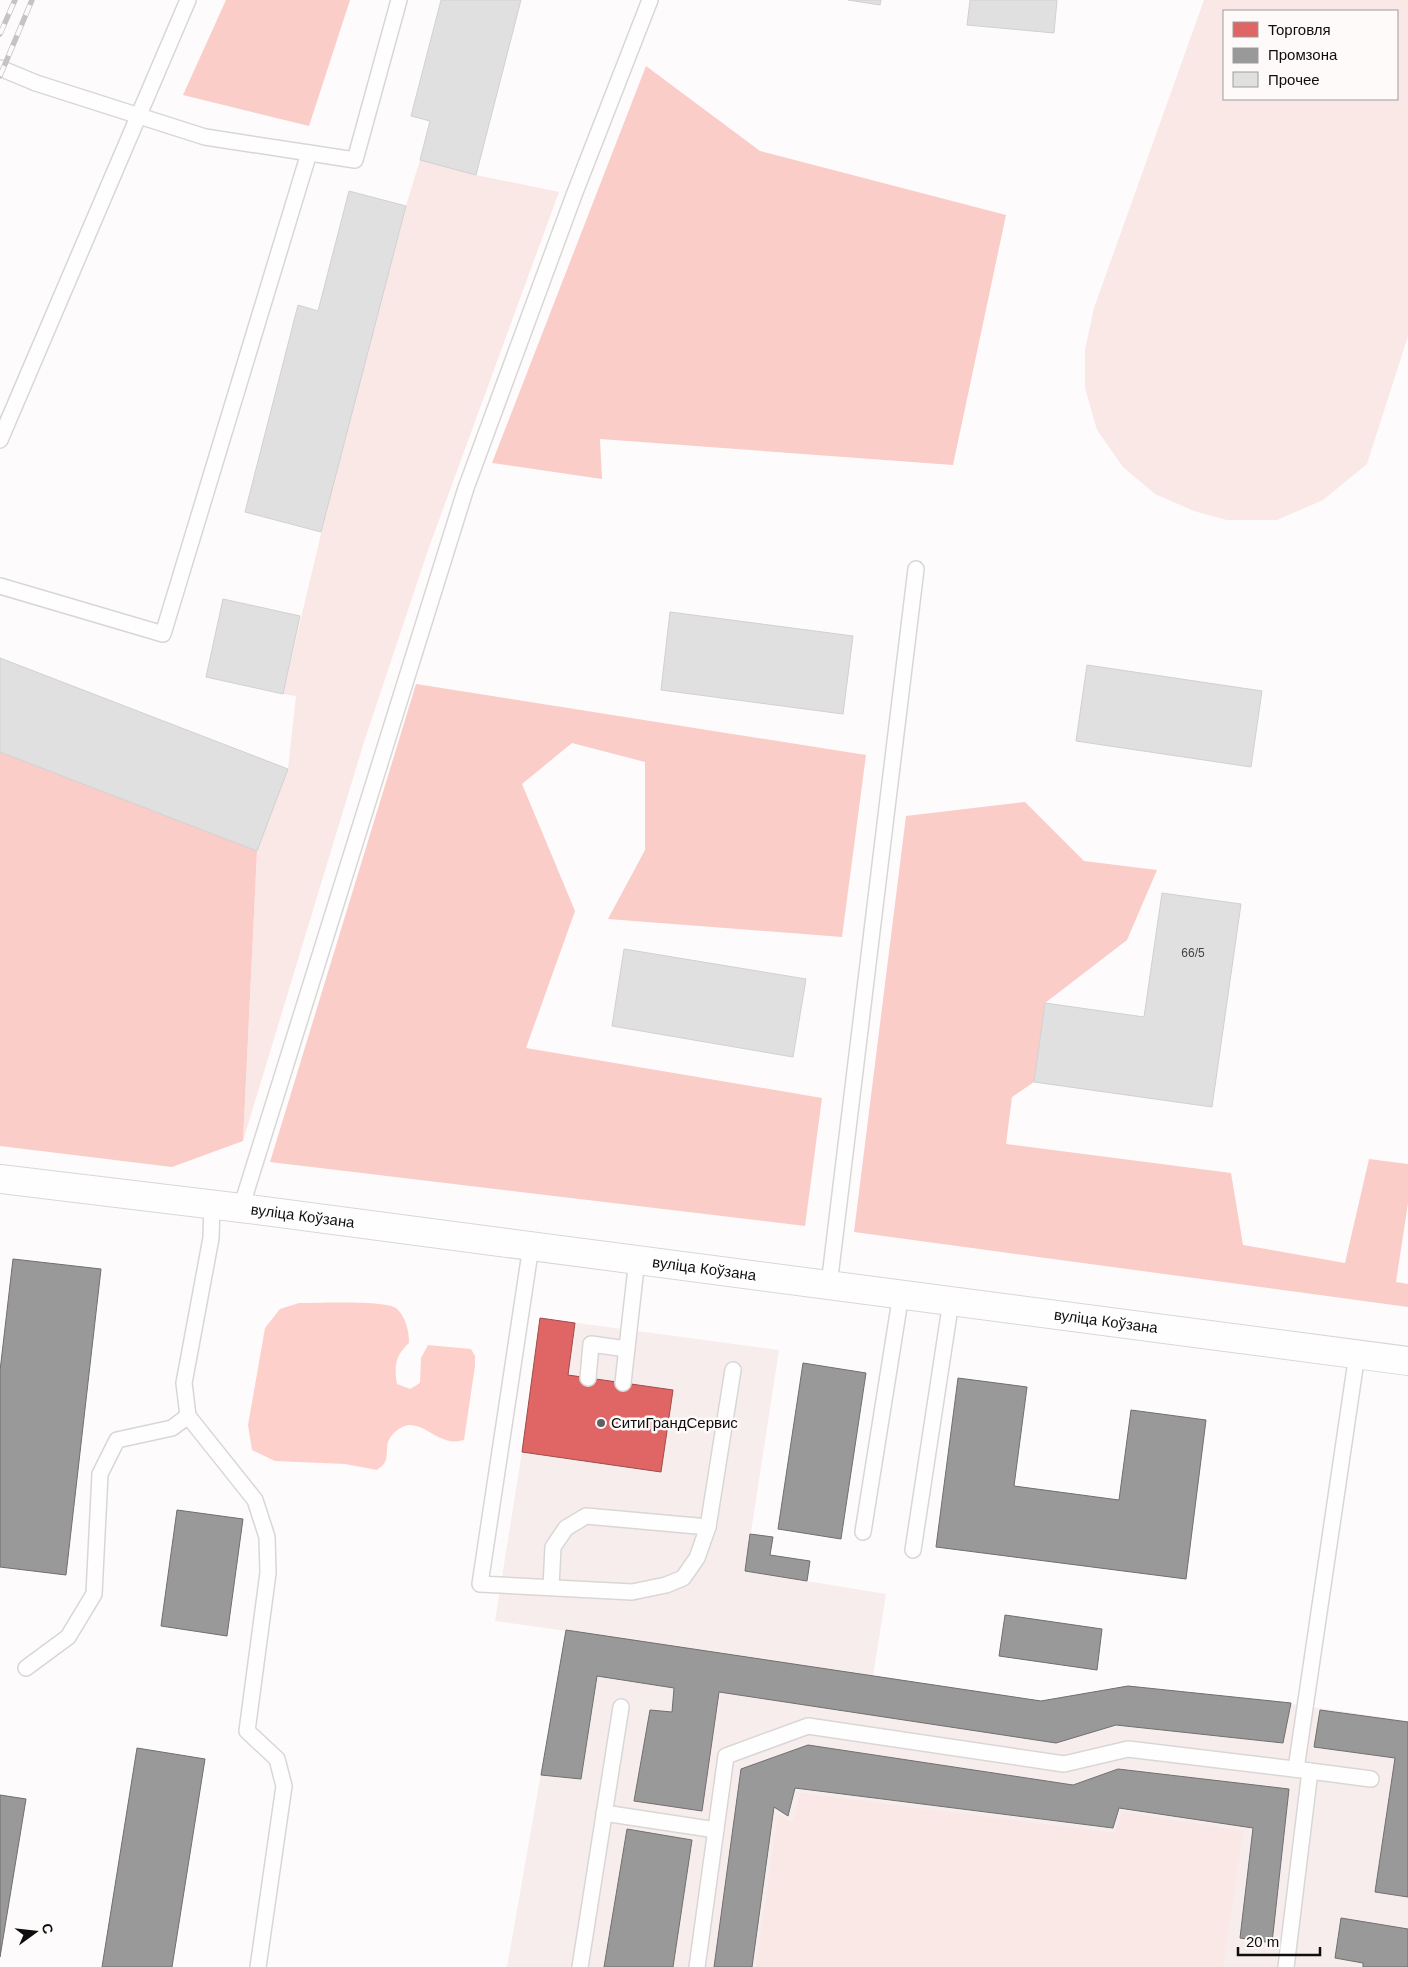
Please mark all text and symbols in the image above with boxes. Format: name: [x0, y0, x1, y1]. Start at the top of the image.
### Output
legend: [1223, 10, 1398, 100]
text: Торговля: [1268, 21, 1331, 38]
text: Промзона: [1268, 46, 1338, 63]
text: Прочее: [1268, 71, 1320, 88]
house number: 66/5: [1181, 946, 1205, 960]
street label: вуліца Коўзана: [250, 1200, 356, 1231]
street label: вуліца Коўзана: [651, 1253, 758, 1284]
street label: вуліца Коўзана: [1053, 1306, 1159, 1336]
place label: СитиГрандСервис: [611, 1414, 738, 1431]
marker: СитиГрандСервис: [595, 1417, 607, 1429]
north arrow: [10, 1907, 60, 1957]
text: С: [39, 1922, 57, 1936]
scale bar: [1238, 1924, 1320, 1956]
text: 20 m: [1246, 1933, 1279, 1950]

